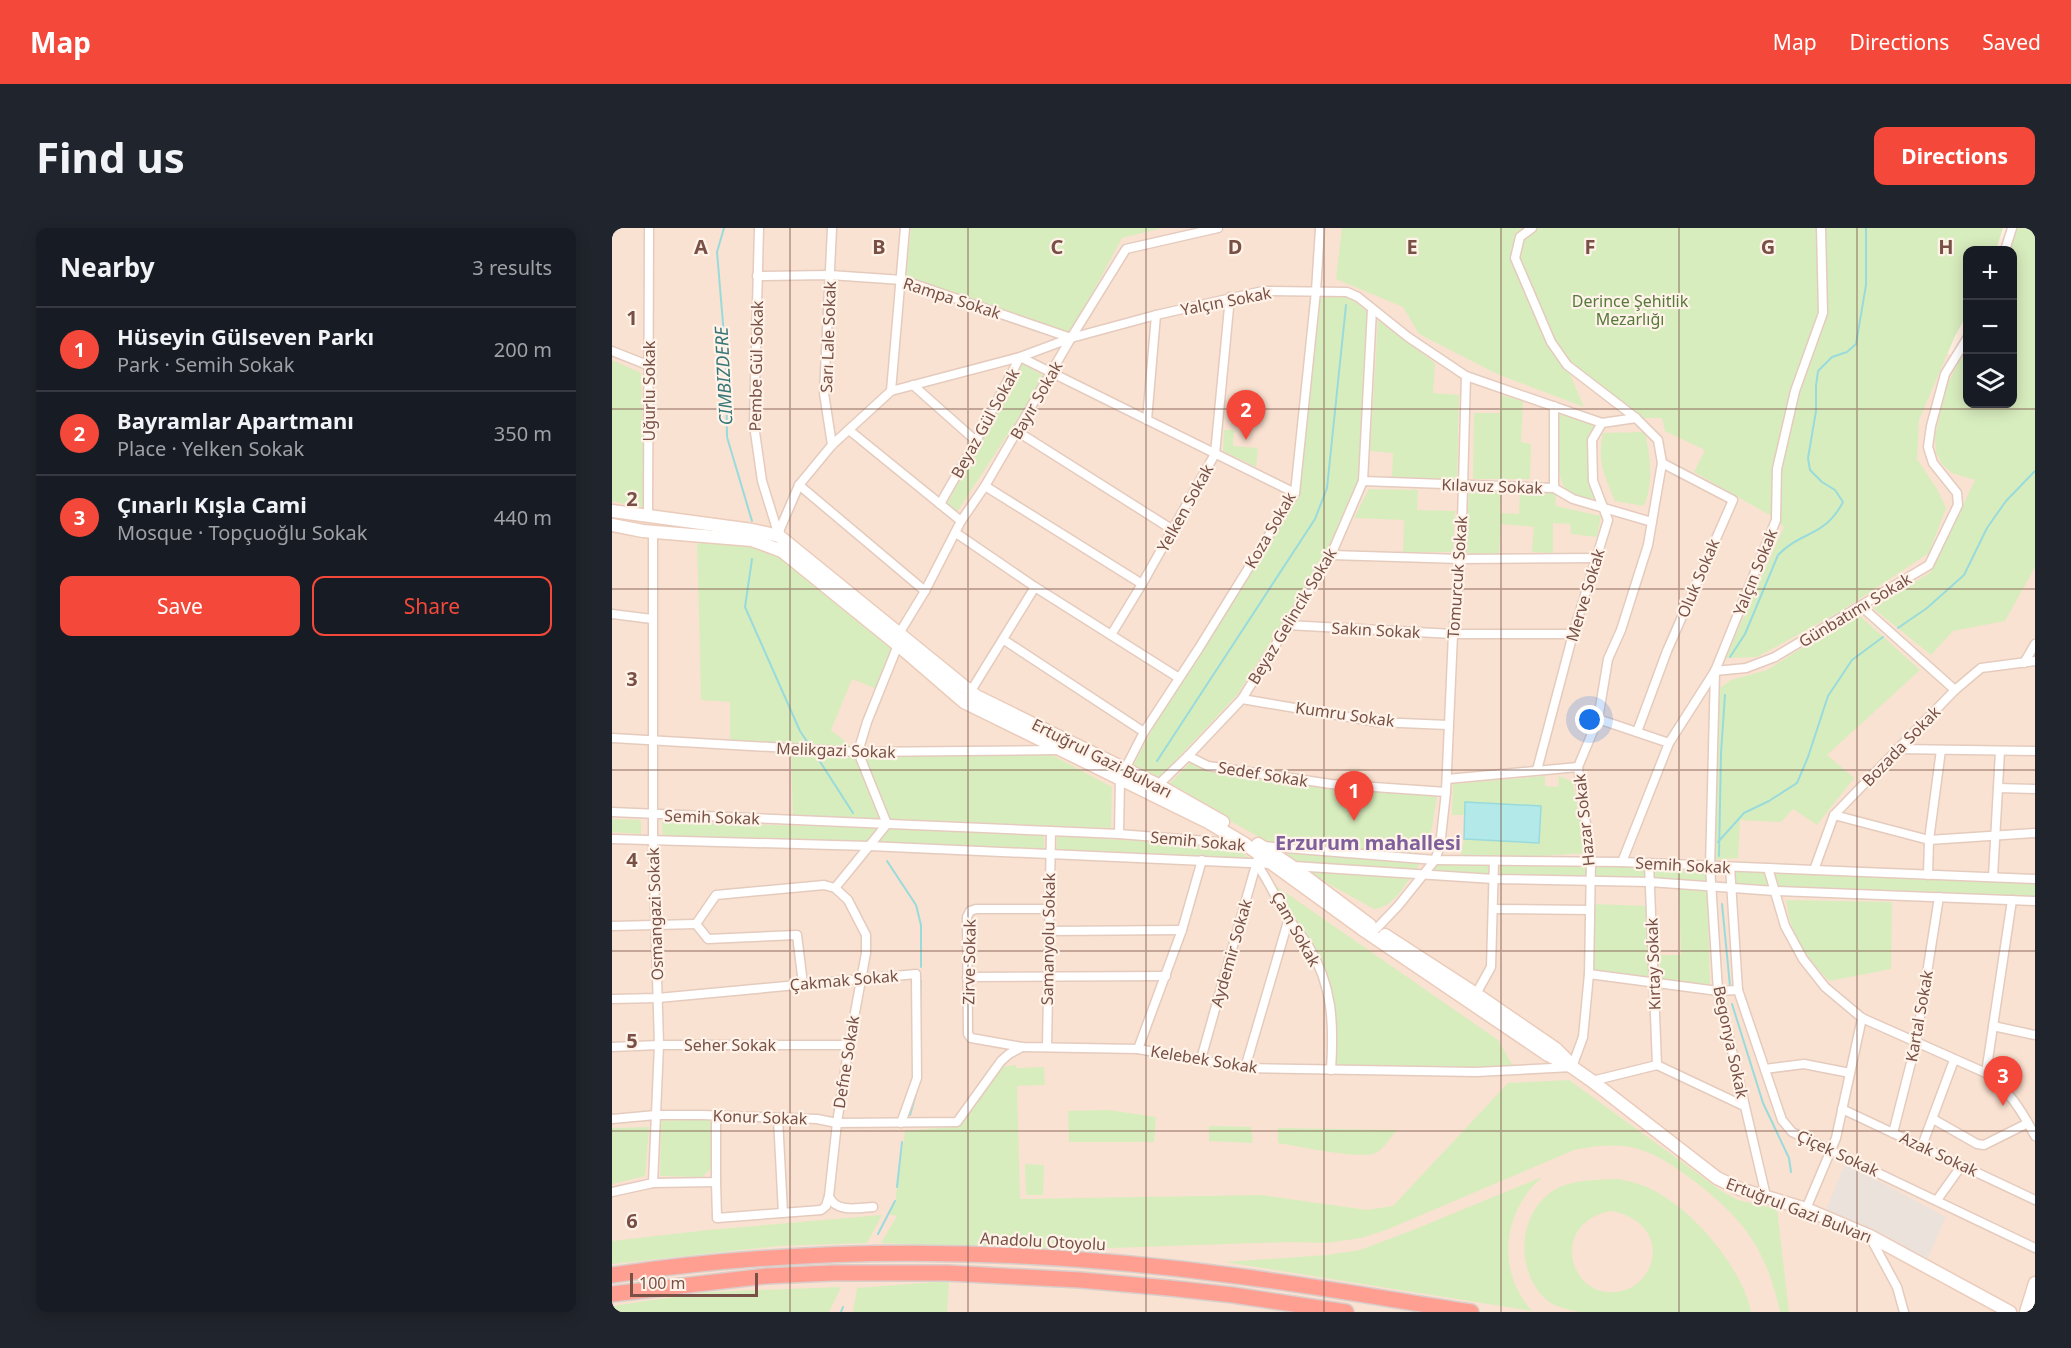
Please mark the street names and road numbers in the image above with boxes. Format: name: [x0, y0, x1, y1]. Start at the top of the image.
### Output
street label: Rampa Sokak: [900, 272, 1004, 324]
street label: Sarı Lale Sokak: [815, 280, 841, 393]
street label: Yalçın Sokak: [1179, 281, 1274, 321]
street label: Pembe Gül Sokak: [744, 300, 768, 432]
street label: Uğurlu Sokak: [638, 340, 660, 441]
street label: Bayır Sokak: [1005, 356, 1067, 443]
street label: Beyaz Gül Sokak: [946, 364, 1024, 482]
street label: Yelken Sokak: [1152, 460, 1218, 556]
street label: Kılavuz Sokak: [1441, 473, 1543, 499]
street label: Koza Sokak: [1239, 487, 1301, 572]
street label: Tomurcuk Sokak: [1442, 514, 1472, 639]
street label: Yalçın Sokak: [1728, 525, 1783, 619]
street label: Oluk Sokak: [1672, 535, 1725, 621]
street label: Beyaz Gelincik Sokak: [1242, 543, 1342, 688]
street label: Merve Sokak: [1560, 545, 1610, 644]
street label: Günbatımı Sokak: [1795, 567, 1916, 652]
street label: Sakın Sokak: [1331, 617, 1421, 643]
street label: Kumru Sokak: [1294, 696, 1396, 732]
street label: Bozada Sokak: [1857, 701, 1945, 791]
street label: Ertuğrul Gazi Bulvarı: [1028, 713, 1176, 803]
street label: Melikgazi Sokak: [776, 737, 897, 763]
street label: Sedef Sokak: [1216, 756, 1310, 792]
street label: Hazar Sokak: [1568, 772, 1600, 867]
street label: Semih Sokak: [664, 804, 761, 830]
street label: Semih Sokak: [1149, 826, 1247, 856]
street label: Osmangazi Sokak: [642, 847, 668, 981]
street label: Semih Sokak: [1635, 852, 1732, 879]
street label: Samanyolu Sokak: [1036, 872, 1060, 1005]
street label: Çam Sokak: [1266, 887, 1326, 971]
street label: Aydemir Sokak: [1205, 896, 1257, 1010]
street label: Kırtay Sokak: [1640, 917, 1666, 1010]
street label: Zirve Sokak: [957, 918, 981, 1005]
street label: Çakmak Sokak: [789, 964, 900, 996]
street label: Kartal Sokak: [1900, 968, 1938, 1064]
street label: Begonya Sokak: [1708, 984, 1754, 1101]
street label: Defne Sokak: [828, 1014, 864, 1110]
street label: Seher Sokak: [684, 1034, 776, 1056]
street label: Kelebek Sokak: [1149, 1040, 1260, 1078]
street label: Konur Sokak: [712, 1104, 808, 1130]
street label: Çiçek Sokak: [1793, 1124, 1883, 1182]
street label: Azak Sokak: [1896, 1126, 1982, 1182]
street label: Ertuğrul Gazi Bulvarı: [1723, 1172, 1875, 1248]
street label: Anadolu Otoyolu: [979, 1227, 1107, 1255]

